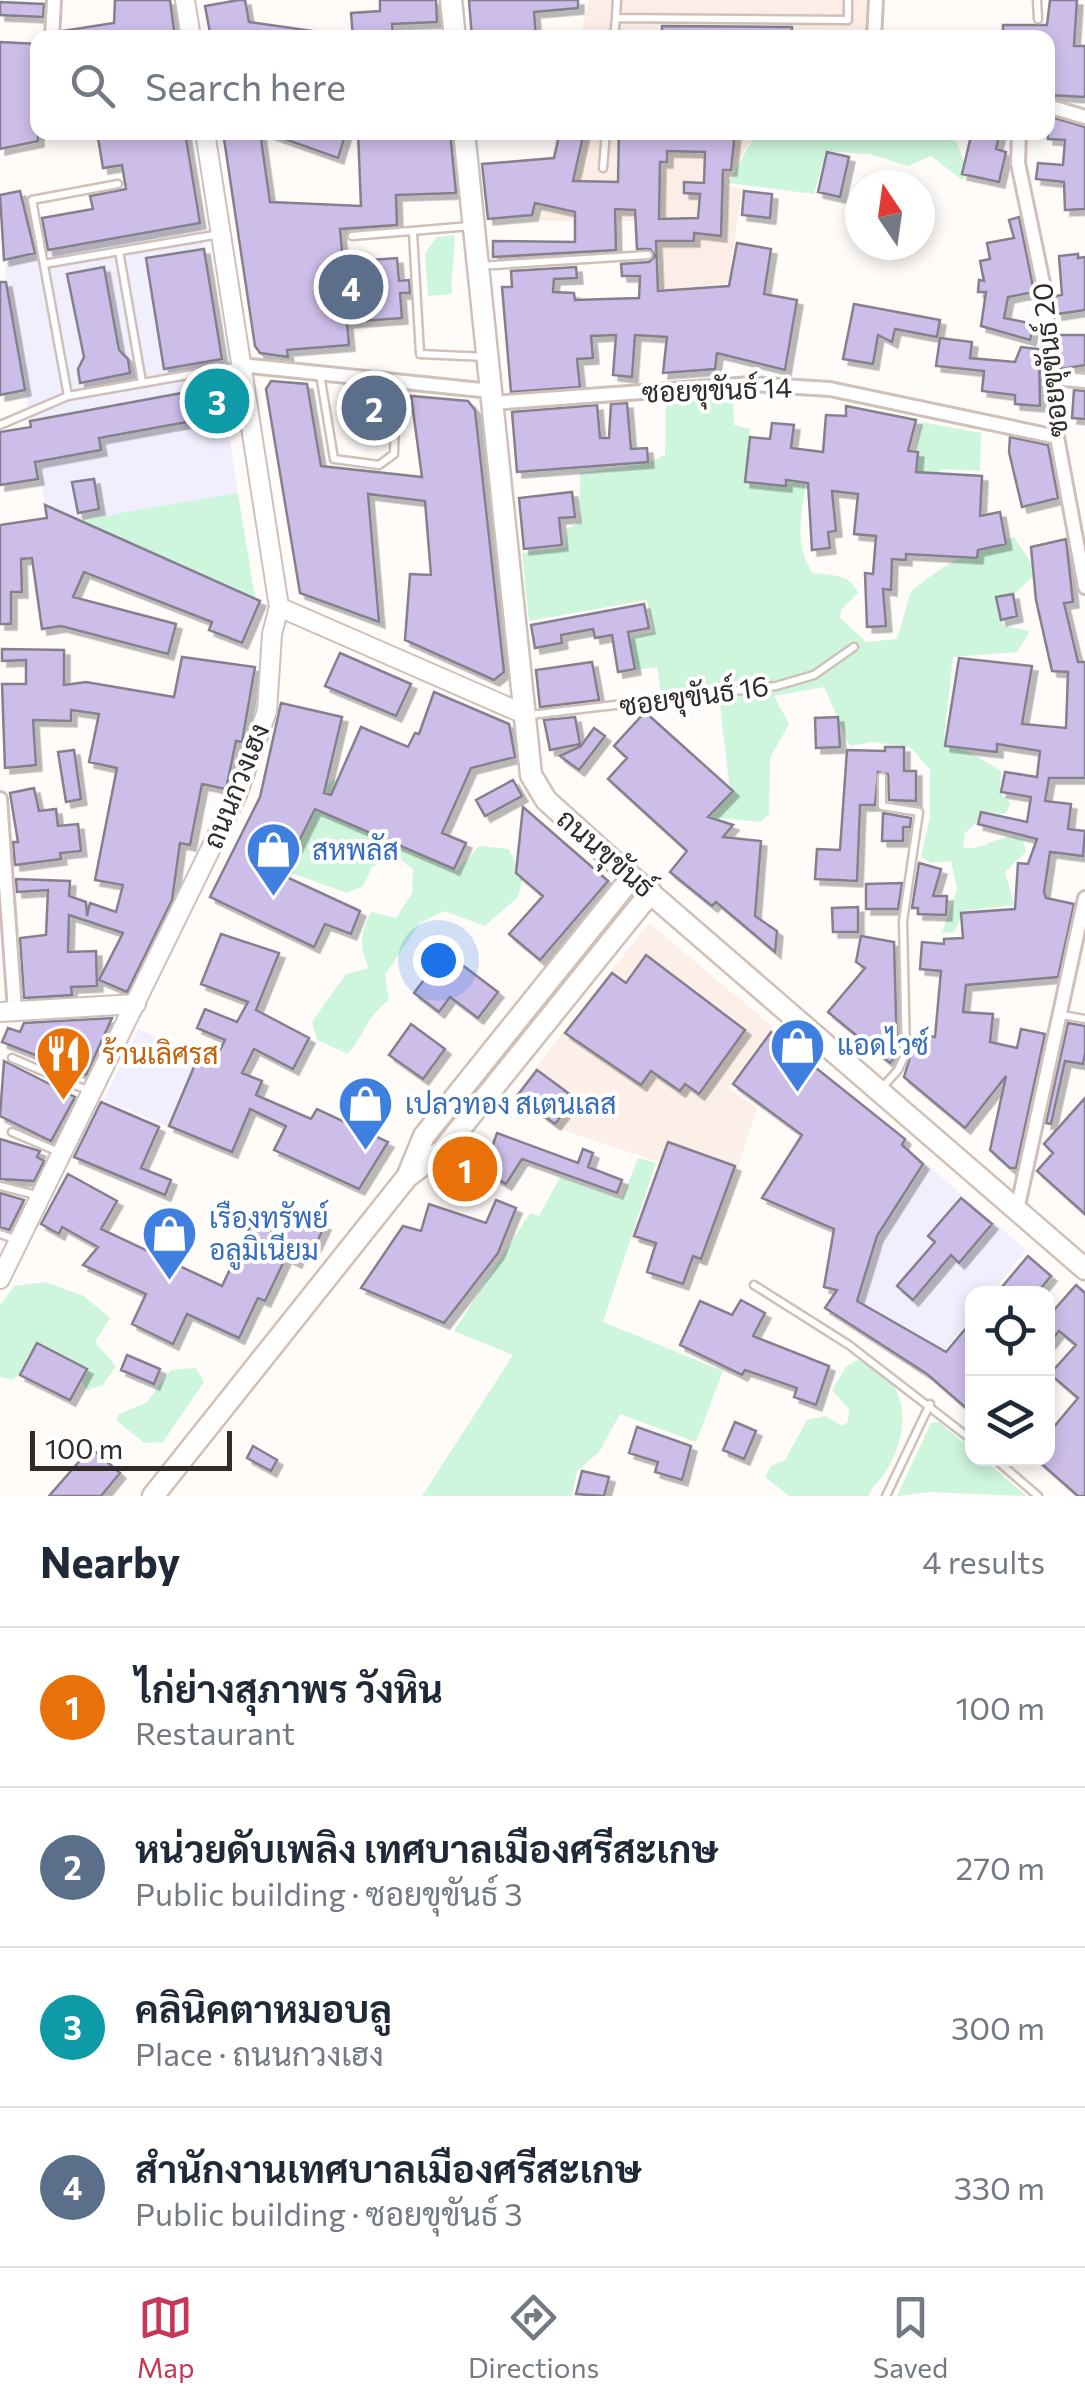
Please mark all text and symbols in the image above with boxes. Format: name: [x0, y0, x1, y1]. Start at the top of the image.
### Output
search box: [30, 30, 1055, 140]
icon: search: [65, 58, 120, 113]
text: Search here: [145, 62, 346, 109]
north arrow: [845, 170, 935, 260]
pin: 4: [318, 250, 384, 324]
street label: ซอยขุขันธ์ 20: [1023, 281, 1078, 439]
pin: 3: [184, 364, 250, 438]
street label: ซอยขุขันธ์ 14: [641, 368, 793, 413]
pin: 2: [342, 370, 406, 446]
street label: ซอยขุขันธ์ 16: [617, 667, 771, 726]
street label: ถนนกวงเฮง: [195, 718, 276, 853]
street label: ถนนขุขันธ์: [548, 800, 663, 907]
shop icon: สหพลัส: [243, 820, 303, 899]
place label: สหพลัส: [312, 832, 399, 866]
your location: [413, 935, 464, 986]
shop icon: แอดไวซ์: [768, 1015, 828, 1094]
restaurant icon: ร้านเลิศรส: [33, 1024, 93, 1103]
place label: แอดไวซ์: [837, 1026, 929, 1061]
place label: ร้านเลิศรส: [102, 1036, 219, 1070]
shop icon: เปลวทอง สเตนเลส: [336, 1074, 396, 1153]
place label: เปลวทอง สเตนเลส: [405, 1086, 616, 1120]
pin: 1: [432, 1132, 498, 1206]
place label: เรืองทรัพย์ อลูมิเนียม: [209, 1199, 329, 1270]
shop icon: เรืองทรัพย์ อลูมิเนียม: [140, 1204, 200, 1283]
map controls: [965, 1286, 1055, 1466]
button: locate: [965, 1286, 1055, 1376]
button: layers: [965, 1376, 1055, 1466]
scale bar: [30, 1426, 232, 1470]
text: 100 m: [45, 1431, 123, 1465]
text: Nearby: [40, 1535, 180, 1587]
text: 4 results: [922, 1541, 1045, 1581]
text: ไก่ย่างสุภาพร วังหิน: [135, 1664, 443, 1711]
text: 1: [65, 1687, 80, 1727]
text: 100 m: [956, 1687, 1045, 1727]
text: Restaurant: [135, 1712, 295, 1752]
text: หน่วยดับเพลิง เทศบาลเมืองศรีสะเกษ: [135, 1824, 719, 1871]
text: 2: [63, 1847, 82, 1887]
text: 270 m: [956, 1847, 1045, 1887]
text: Public building · ซอยขุขันธ์ 3: [135, 1873, 522, 1913]
text: คลินิคตาหมอบลู: [135, 1984, 392, 2031]
text: 3: [63, 2007, 82, 2047]
text: 300 m: [951, 2007, 1045, 2047]
text: Place · ถนนกวงเฮง: [135, 2033, 384, 2073]
text: สำนักงานเทศบาลเมืองศรีสะเกษ: [135, 2144, 642, 2191]
text: 4: [63, 2167, 82, 2207]
text: 330 m: [954, 2167, 1045, 2207]
text: Public building · ซอยขุขันธ์ 3: [135, 2193, 522, 2233]
tab: Map: [137, 2290, 194, 2384]
tab: Directions: [468, 2290, 599, 2384]
tab: Saved: [873, 2290, 948, 2384]

